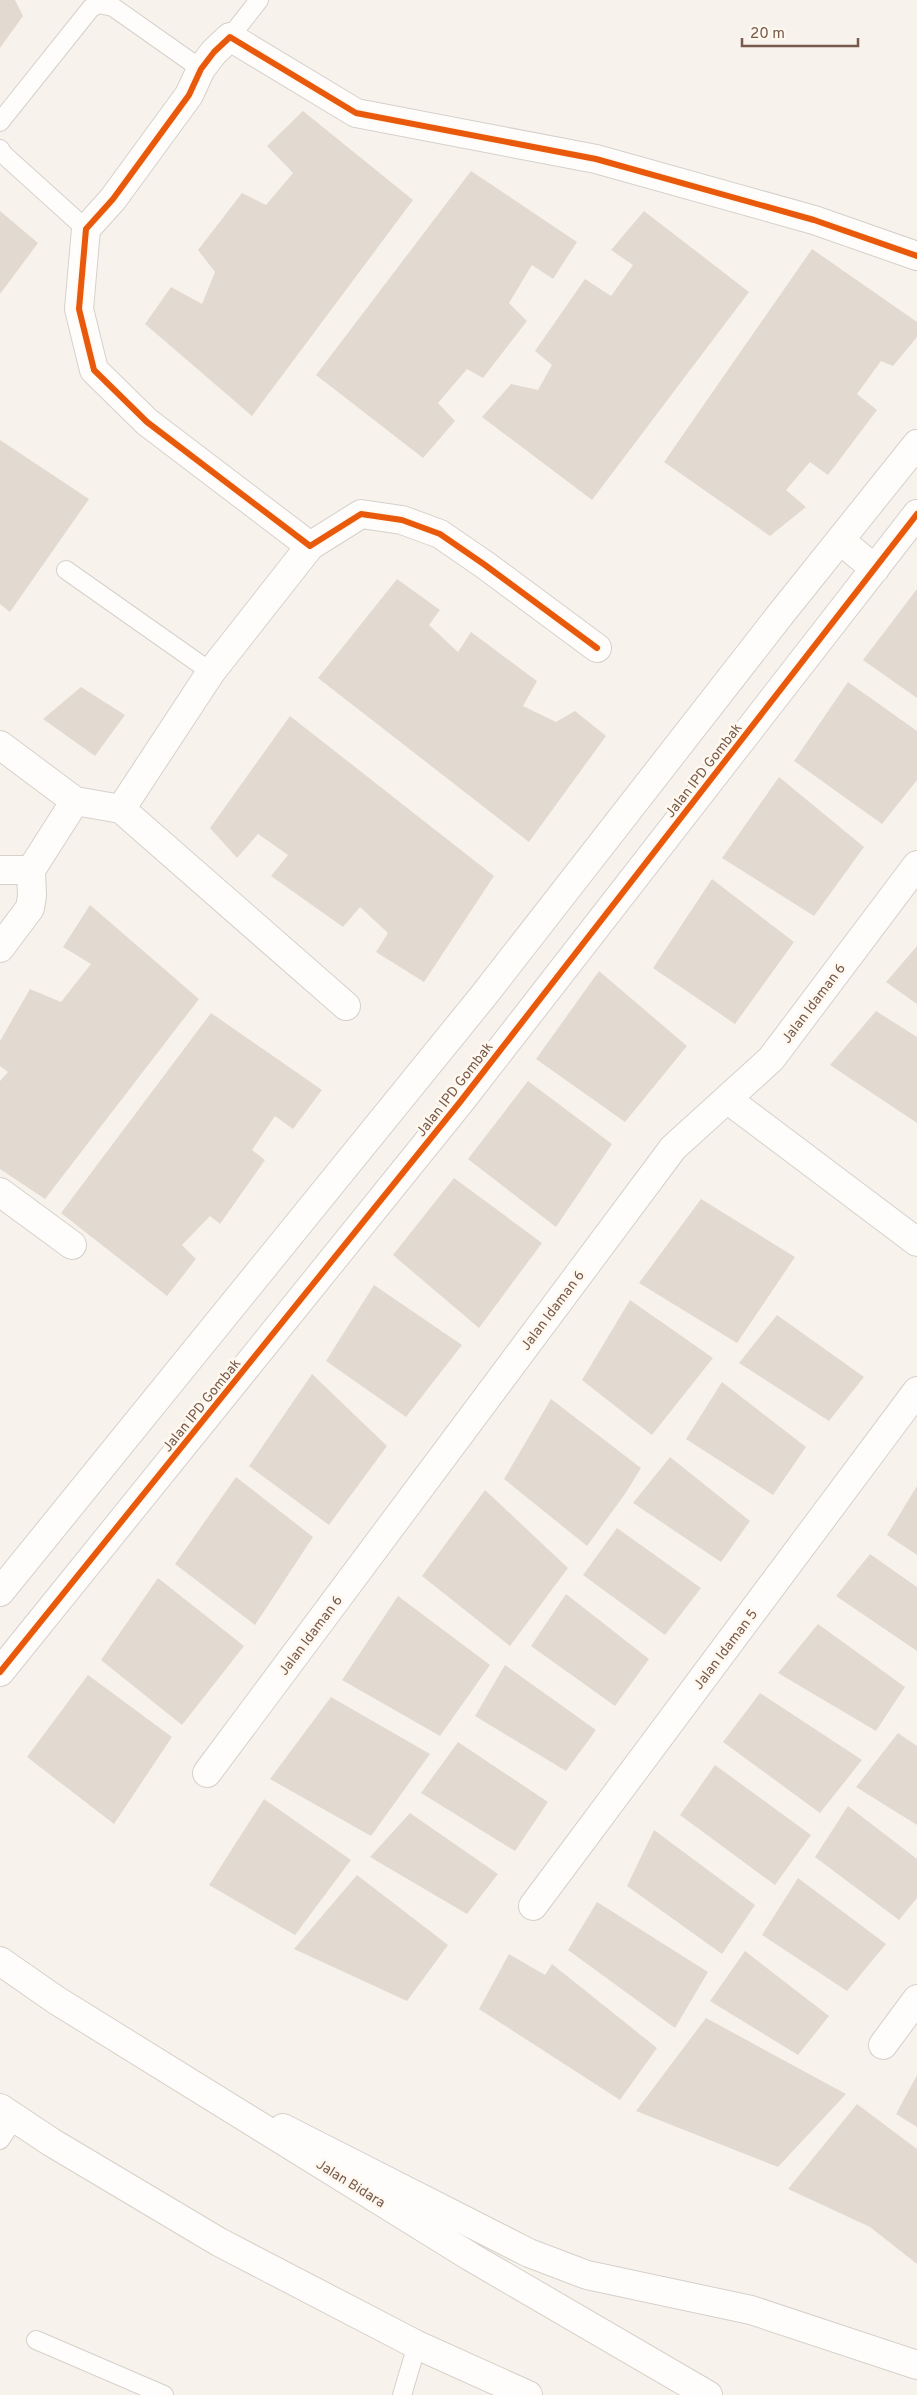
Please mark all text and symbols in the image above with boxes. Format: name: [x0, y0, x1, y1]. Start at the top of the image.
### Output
scale bar: [742, 15, 858, 47]
text: 20 m: [750, 25, 785, 44]
street label: Jalan IPD Gombak: [662, 720, 746, 821]
street label: Jalan Idaman 6: [779, 961, 850, 1047]
street label: Jalan IPD Gombak: [413, 1039, 497, 1140]
street label: Jalan Idaman 6: [518, 1268, 589, 1354]
street label: Jalan IPD Gombak: [159, 1356, 245, 1456]
street label: Jalan Idaman 6: [276, 1593, 347, 1679]
street label: Jalan Idaman 5: [690, 1606, 762, 1693]
street label: Jalan Bidara: [313, 2156, 388, 2212]

